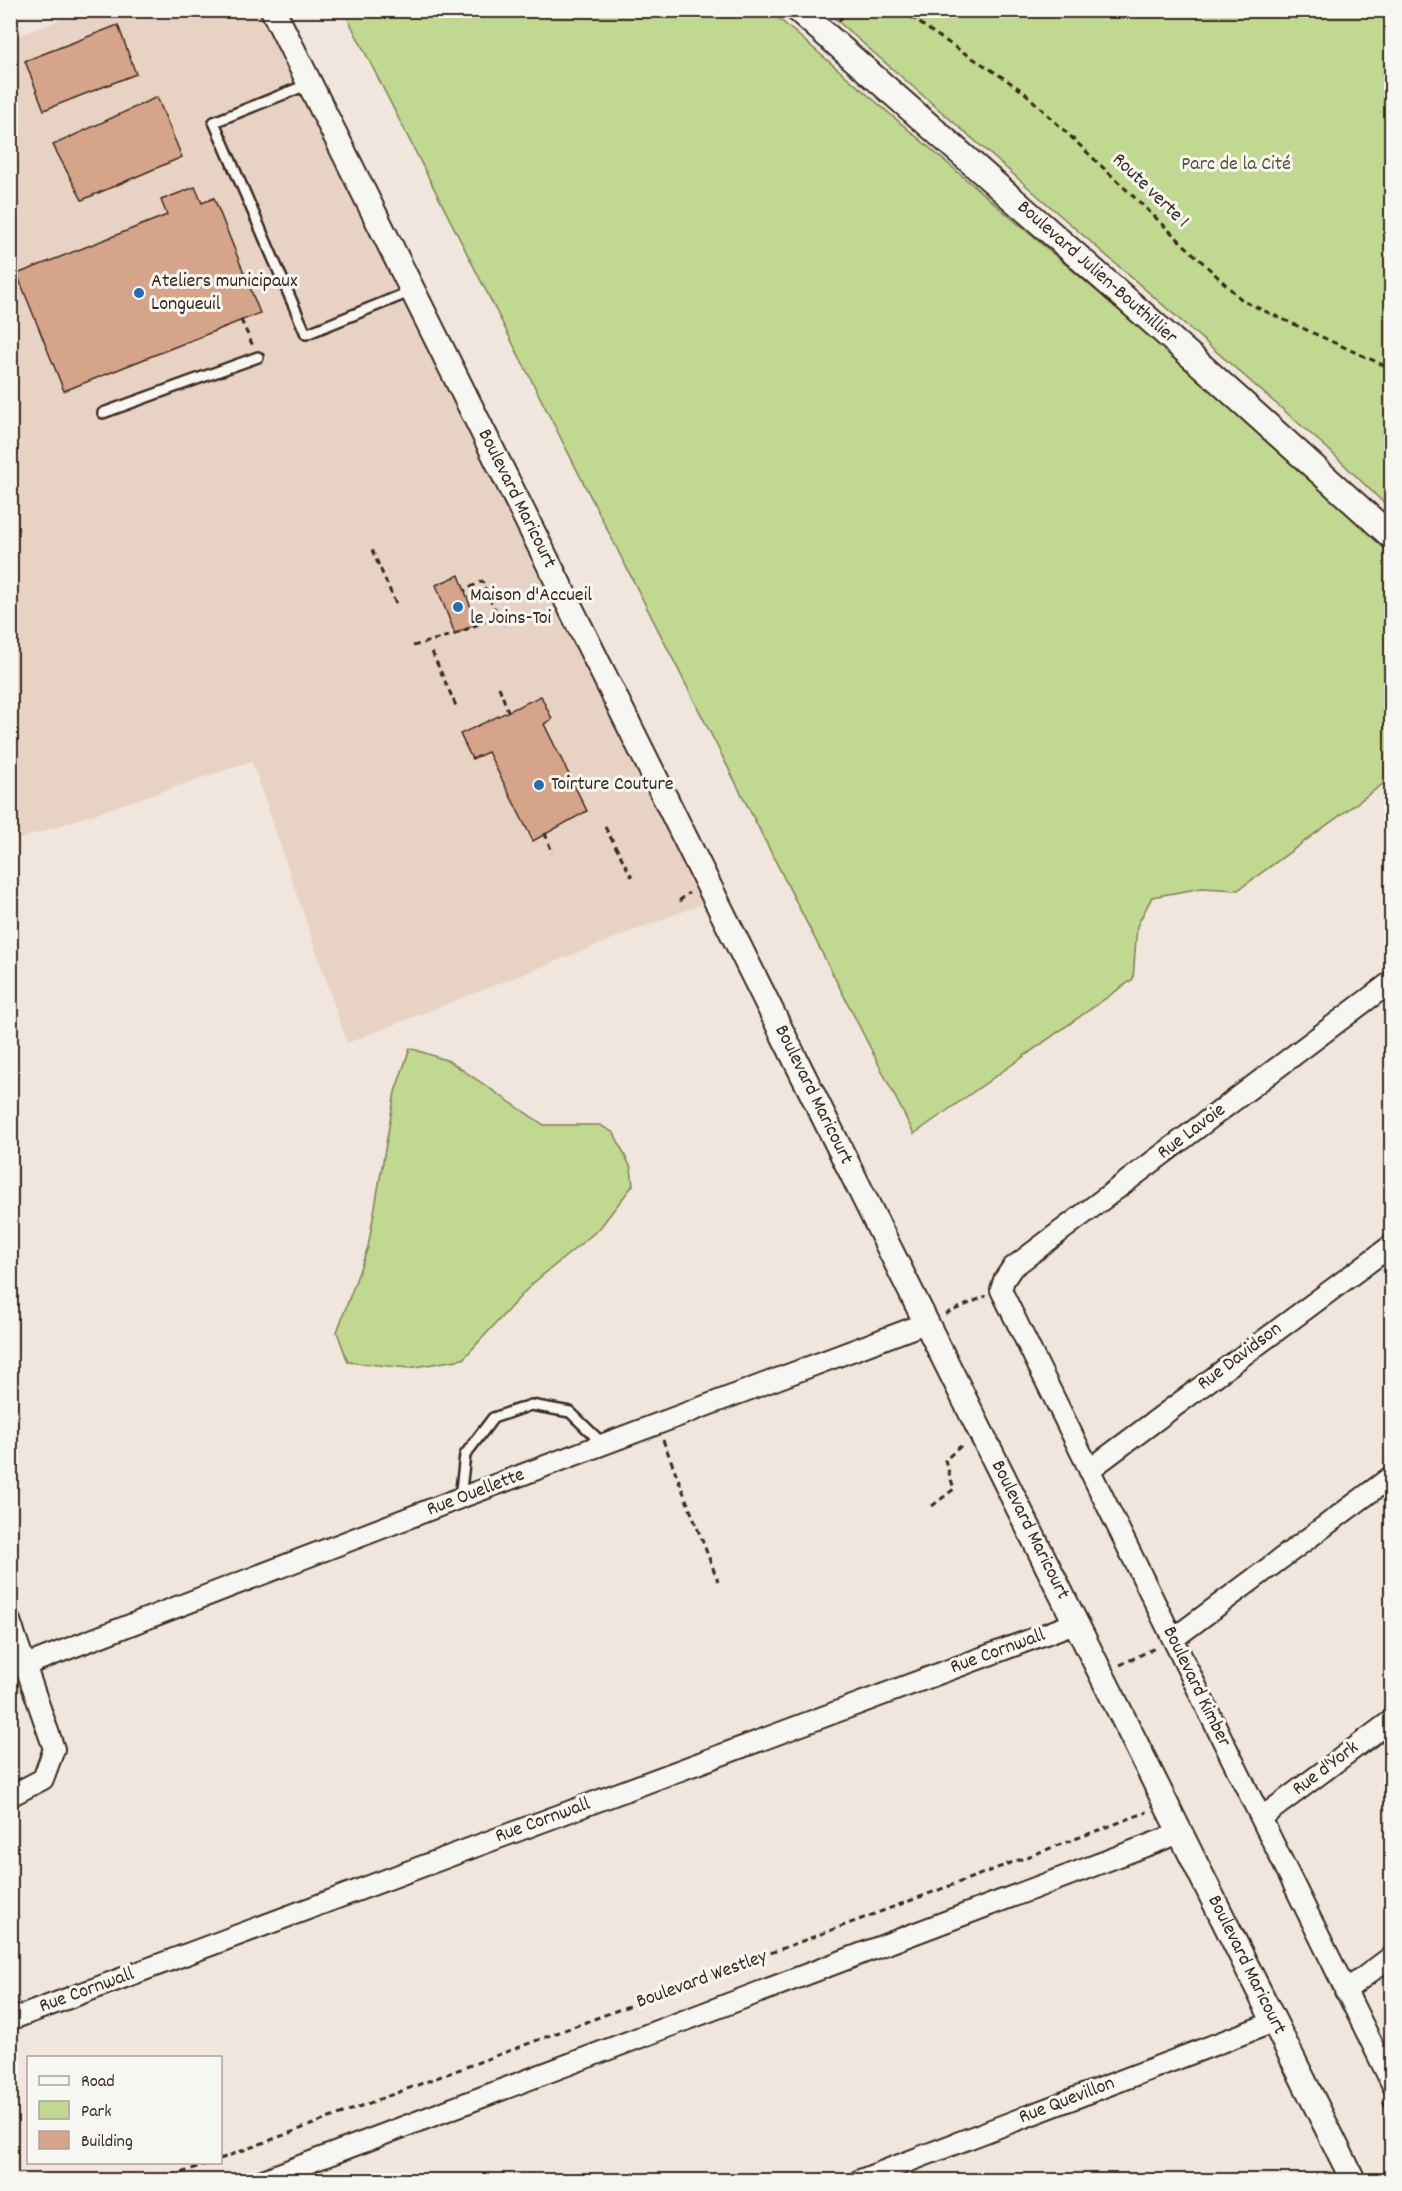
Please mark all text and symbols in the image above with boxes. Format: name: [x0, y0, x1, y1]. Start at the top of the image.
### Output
street label: Route verte 1: [1105, 147, 1195, 235]
park label: Parc de la Cité: [1181, 151, 1291, 179]
street label: Boulevard Julien-Bouthillier: [1010, 195, 1184, 352]
place label: Ateliers municipaux Longueuil: [151, 268, 298, 319]
marker: Ateliers municipaux Longueuil: [132, 286, 146, 300]
street label: Boulevard Maricourt: [470, 424, 563, 573]
place label: Maison d'Accueil le Joins-Toi: [470, 582, 592, 633]
marker: Maison d'Accueil le Joins-Toi: [451, 600, 465, 614]
place label: Toirture Couture: [551, 771, 674, 799]
marker: Toirture Couture: [532, 778, 546, 792]
street label: Boulevard Maricourt: [767, 1021, 859, 1169]
street label: Rue Lavoie: [1152, 1097, 1232, 1167]
street label: Rue Davidson: [1192, 1316, 1288, 1398]
street label: Boulevard Maricourt: [983, 1456, 1076, 1605]
street label: Rue Ouellette: [423, 1461, 529, 1524]
street label: Rue Cornwall: [947, 1622, 1050, 1682]
street label: Boulevard Kimber: [1155, 1622, 1238, 1753]
street label: Rue d'York: [1287, 1735, 1365, 1803]
street label: Rue Cornwall: [492, 1791, 595, 1851]
street label: Boulevard Maricourt: [1200, 1891, 1293, 2040]
street label: Boulevard Westley: [633, 1943, 772, 2017]
street label: Rue Cornwall: [36, 1961, 139, 2021]
legend: [27, 2056, 222, 2164]
text: Road: [81, 2070, 115, 2095]
street label: Rue Quevillon: [1015, 2070, 1119, 2132]
text: Park: [81, 2100, 112, 2125]
text: Building: [81, 2130, 133, 2155]

